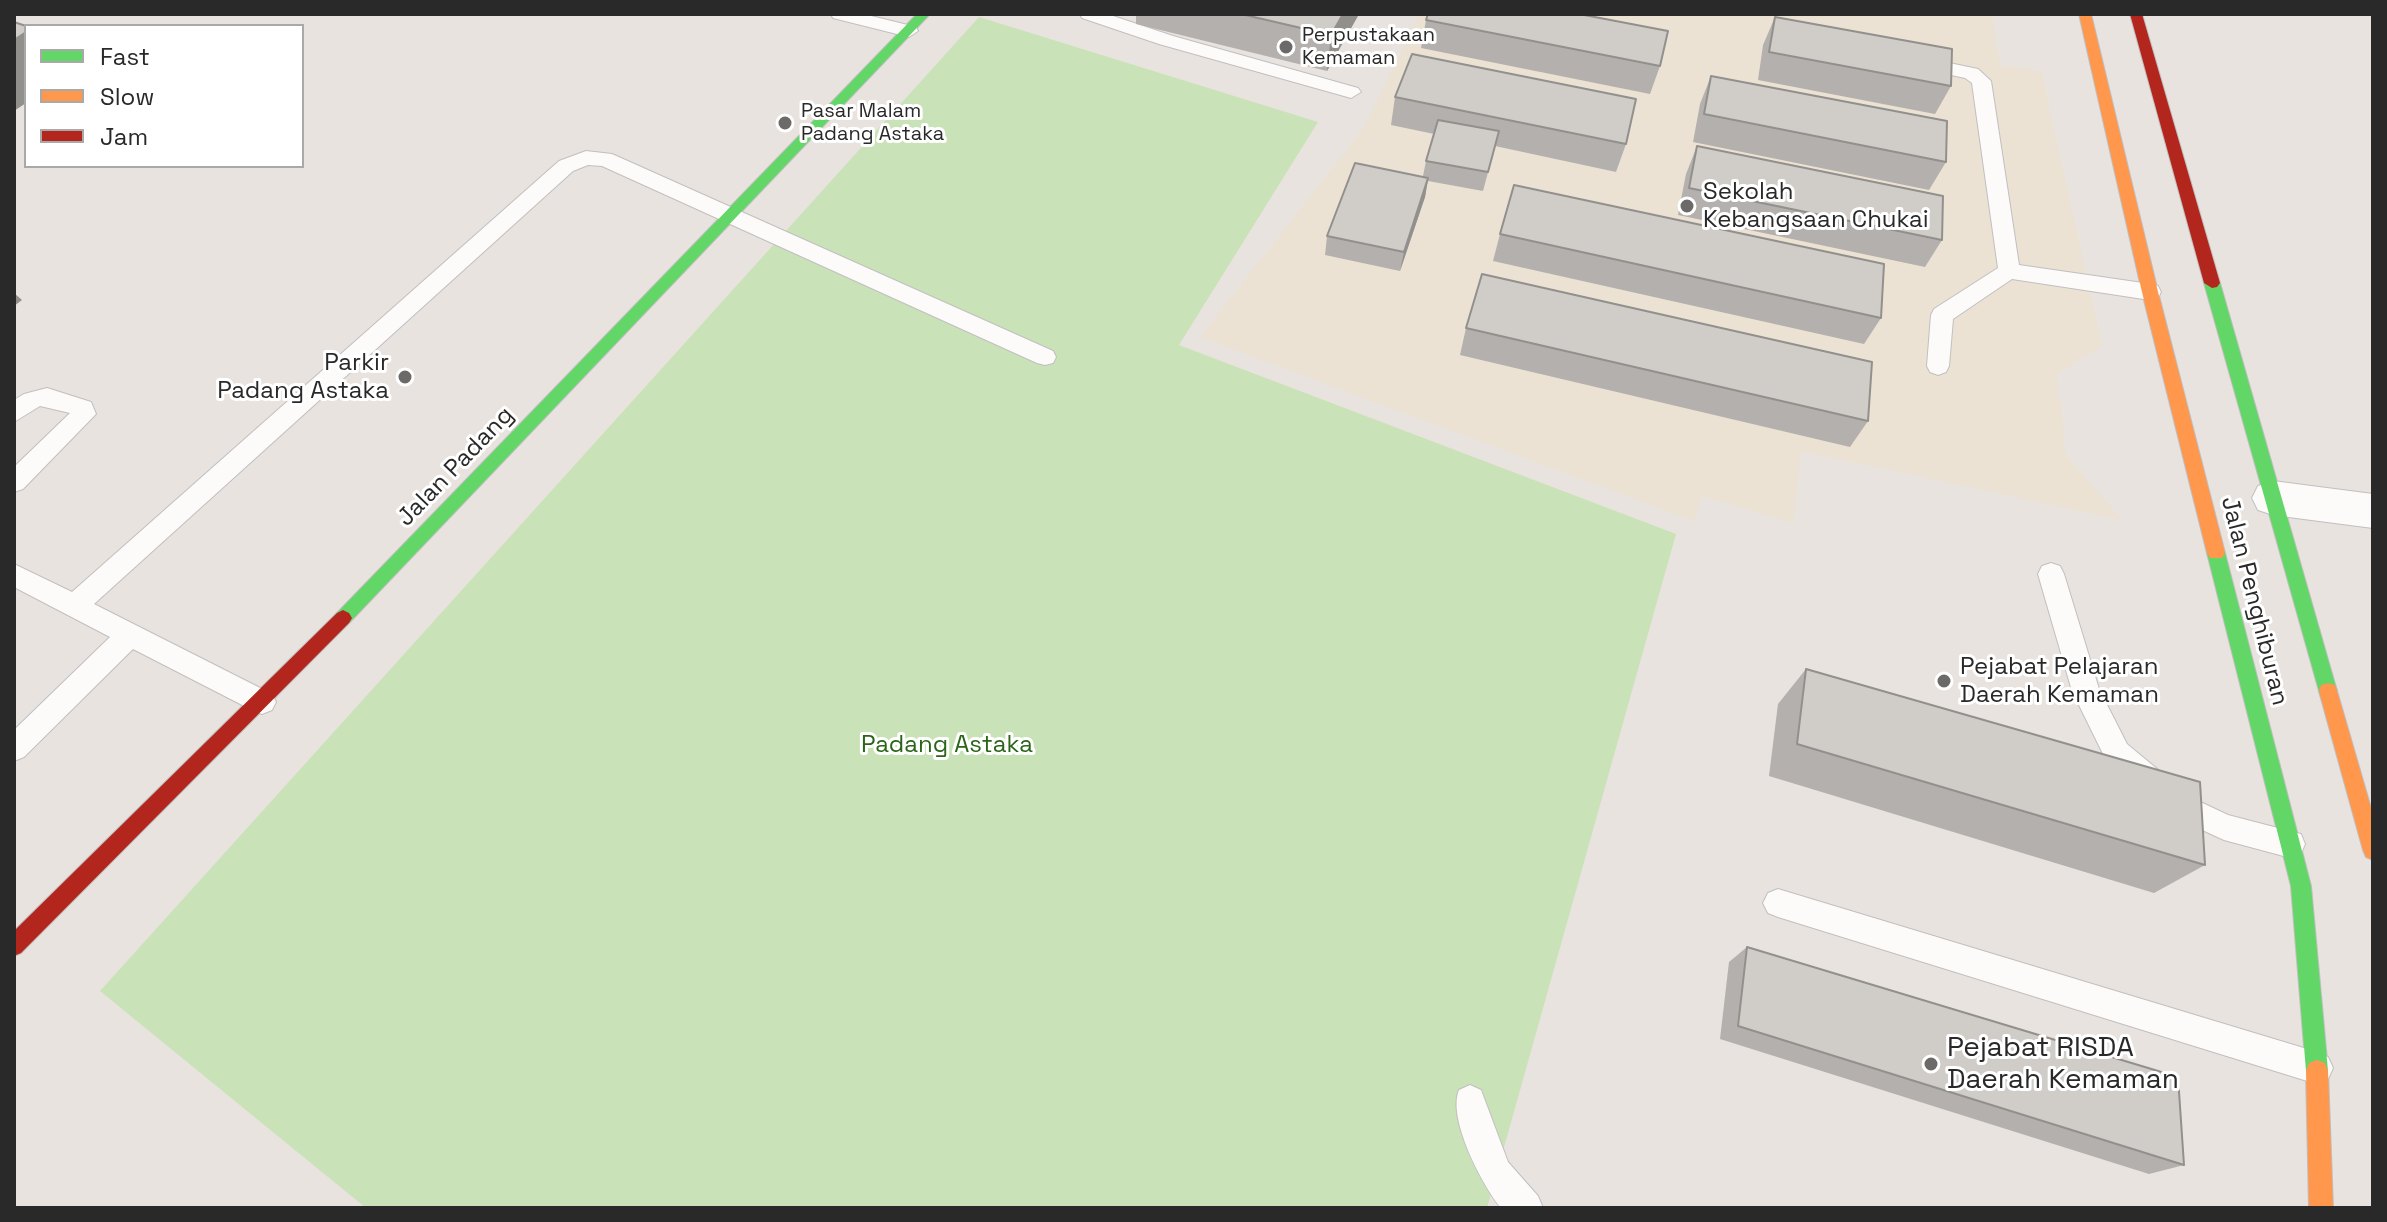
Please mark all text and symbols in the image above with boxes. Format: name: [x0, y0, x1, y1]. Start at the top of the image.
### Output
legend: [24, 24, 304, 168]
place label: Perpustakaan Kemaman: [1302, 24, 1435, 71]
marker: Perpustakaan Kemaman: [1277, 38, 1295, 56]
text: Fast: [100, 41, 150, 72]
text: Slow: [100, 81, 154, 112]
place label: Pasar Malam Padang Astaka: [801, 100, 944, 147]
marker: Pasar Malam Padang Astaka: [776, 114, 794, 132]
text: Jam: [100, 121, 148, 152]
place label: Sekolah Kebangsaan Chukai: [1703, 178, 1929, 234]
marker: Sekolah Kebangsaan Chukai: [1678, 197, 1696, 215]
place label: Parkir Padang Astaka: [217, 349, 389, 405]
marker: Parkir Padang Astaka: [396, 368, 414, 386]
street label: Jalan Padang: [392, 401, 520, 533]
street label: Jalan Penghiburan: [2214, 494, 2294, 708]
place label: Pejabat Pelajaran Daerah Kemaman: [1960, 653, 2159, 709]
marker: Pejabat Pelajaran Daerah Kemaman: [1935, 672, 1953, 690]
park label: Padang Astaka: [861, 731, 1033, 759]
place label: Pejabat RISDA Daerah Kemaman: [1947, 1031, 2179, 1097]
marker: Pejabat RISDA Daerah Kemaman: [1922, 1055, 1940, 1073]

